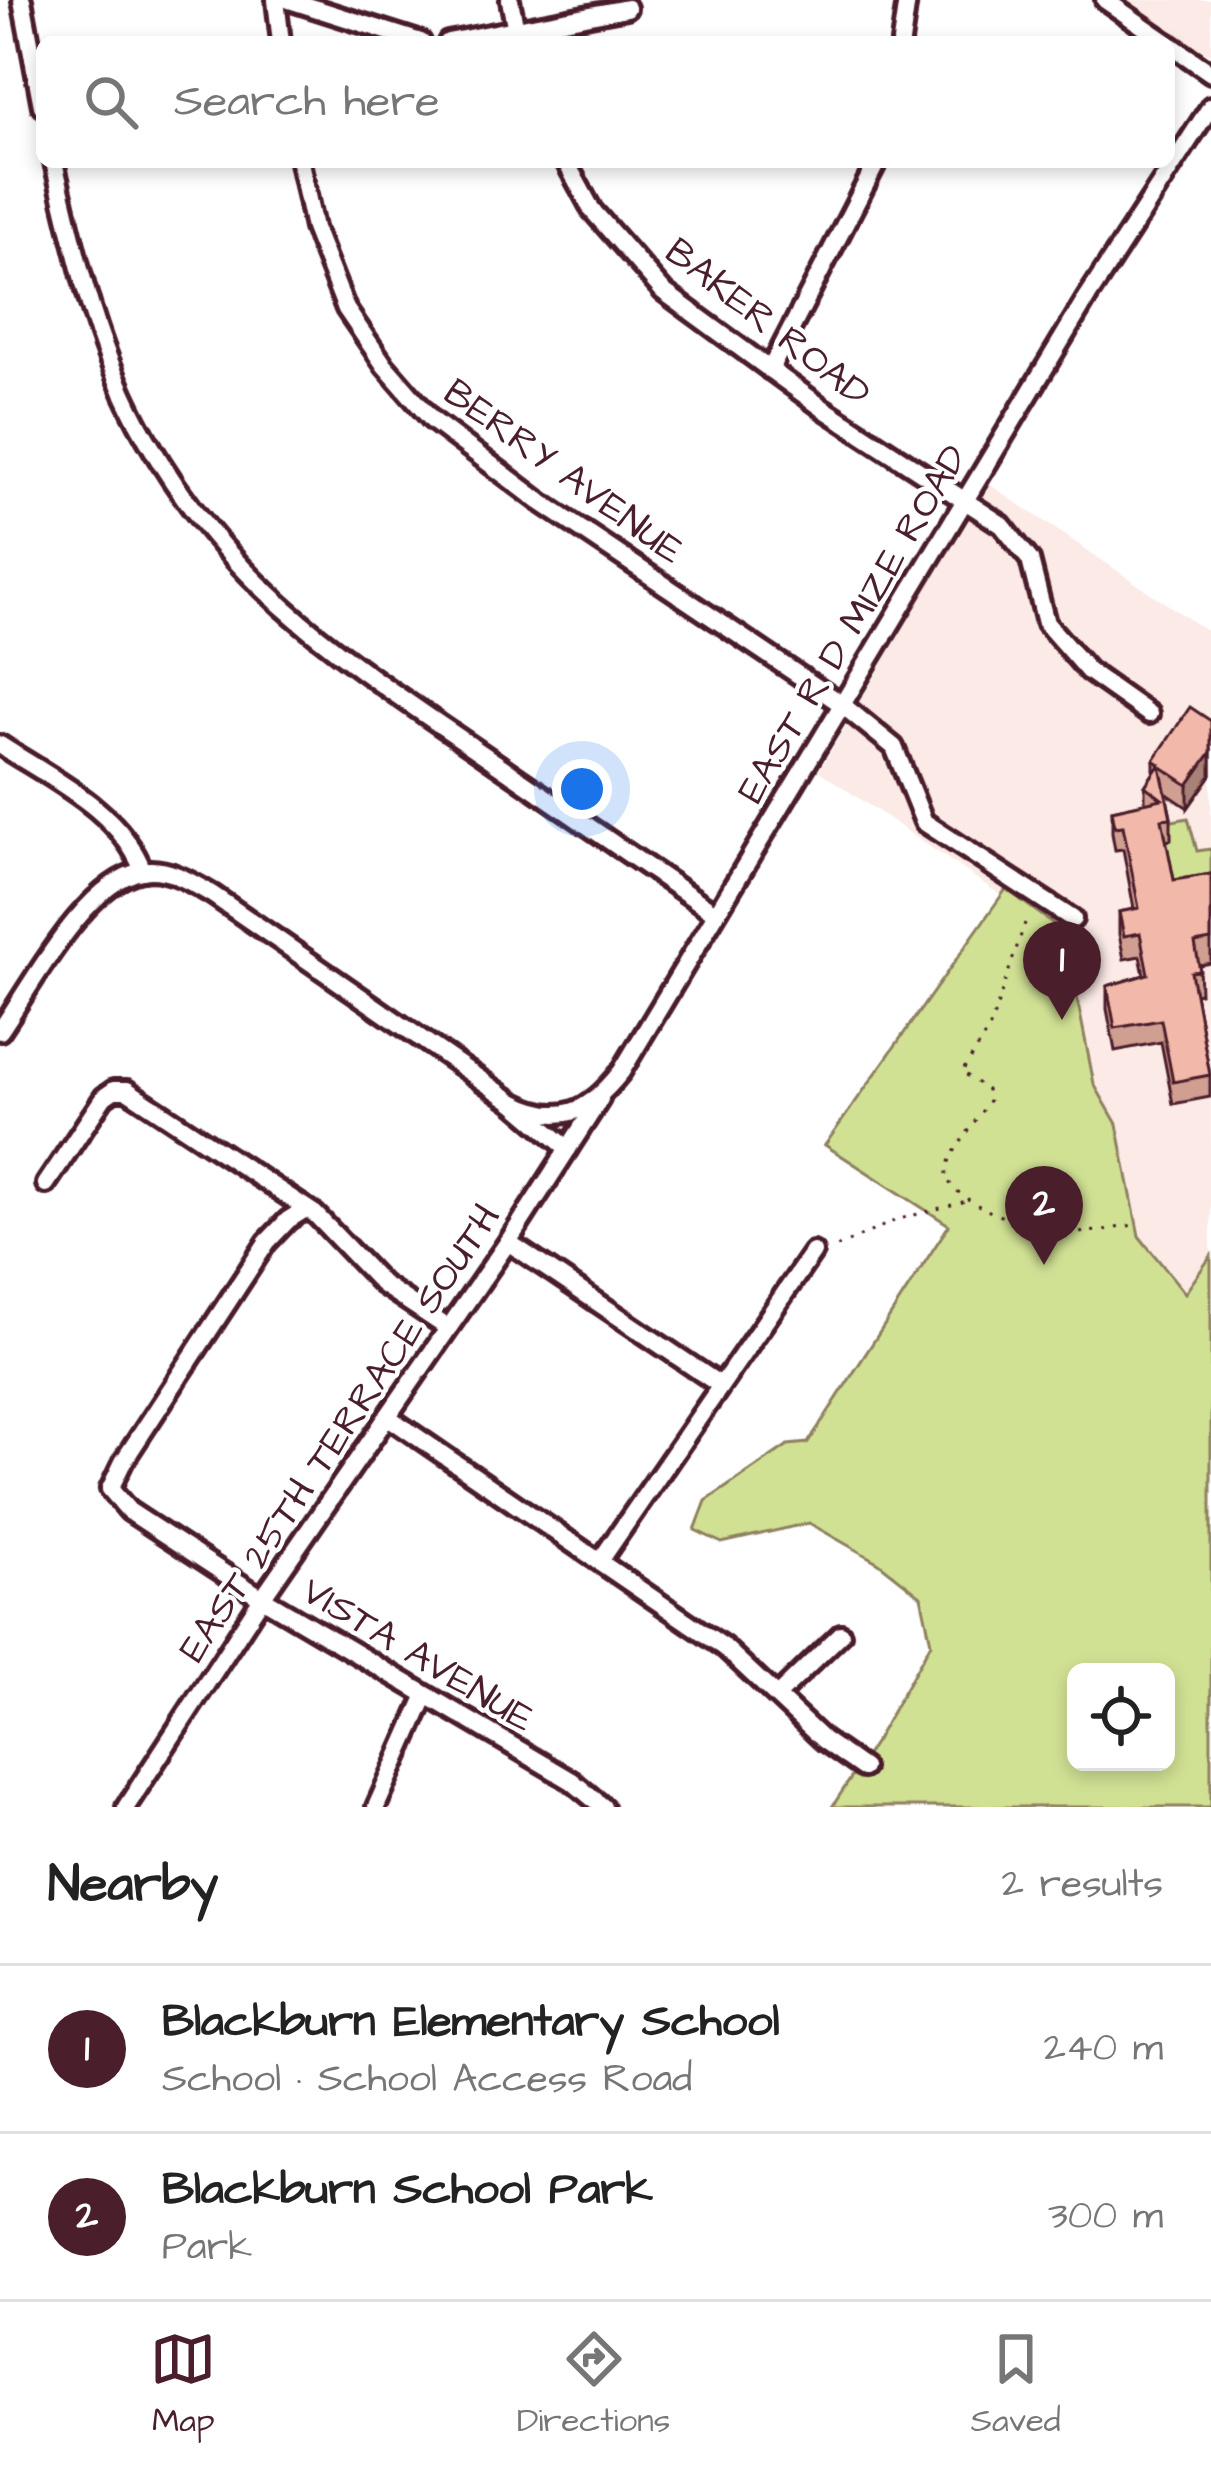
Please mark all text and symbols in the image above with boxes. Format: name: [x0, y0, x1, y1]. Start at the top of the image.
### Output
search box: [36, 36, 1175, 168]
icon: search: [78, 69, 144, 135]
text: Search here: [174, 71, 440, 133]
street label: BAKER ROAD: [653, 226, 881, 421]
street label: BERRY AVENUE: [432, 367, 694, 578]
street label: EAST R D MIZE ROAD: [725, 435, 982, 814]
your location: [552, 759, 612, 819]
pin: 1: [1023, 921, 1101, 1020]
pin: 2: [1005, 1166, 1083, 1265]
street label: EAST 25TH TERRACE SOUTH: [167, 1194, 514, 1673]
street label: VISTA AVENUE: [291, 1565, 544, 1746]
map controls: [1067, 1663, 1175, 1771]
button: locate: [1067, 1663, 1175, 1771]
text: Nearby: [48, 1850, 218, 1921]
text: 2 results: [1002, 1858, 1163, 1912]
text: Blackburn Elementary School: [162, 1991, 779, 2053]
text: 1: [85, 2022, 90, 2076]
text: 240 m: [1044, 2022, 1163, 2076]
text: School · School Access Road: [162, 2053, 692, 2107]
text: Blackburn School Park: [162, 2159, 653, 2221]
text: 2: [76, 2190, 98, 2244]
text: 300 m: [1048, 2190, 1163, 2244]
text: Park: [162, 2221, 252, 2275]
tab: Map: [150, 2326, 216, 2444]
tab: Directions: [517, 2326, 670, 2444]
tab: Saved: [971, 2326, 1061, 2444]

